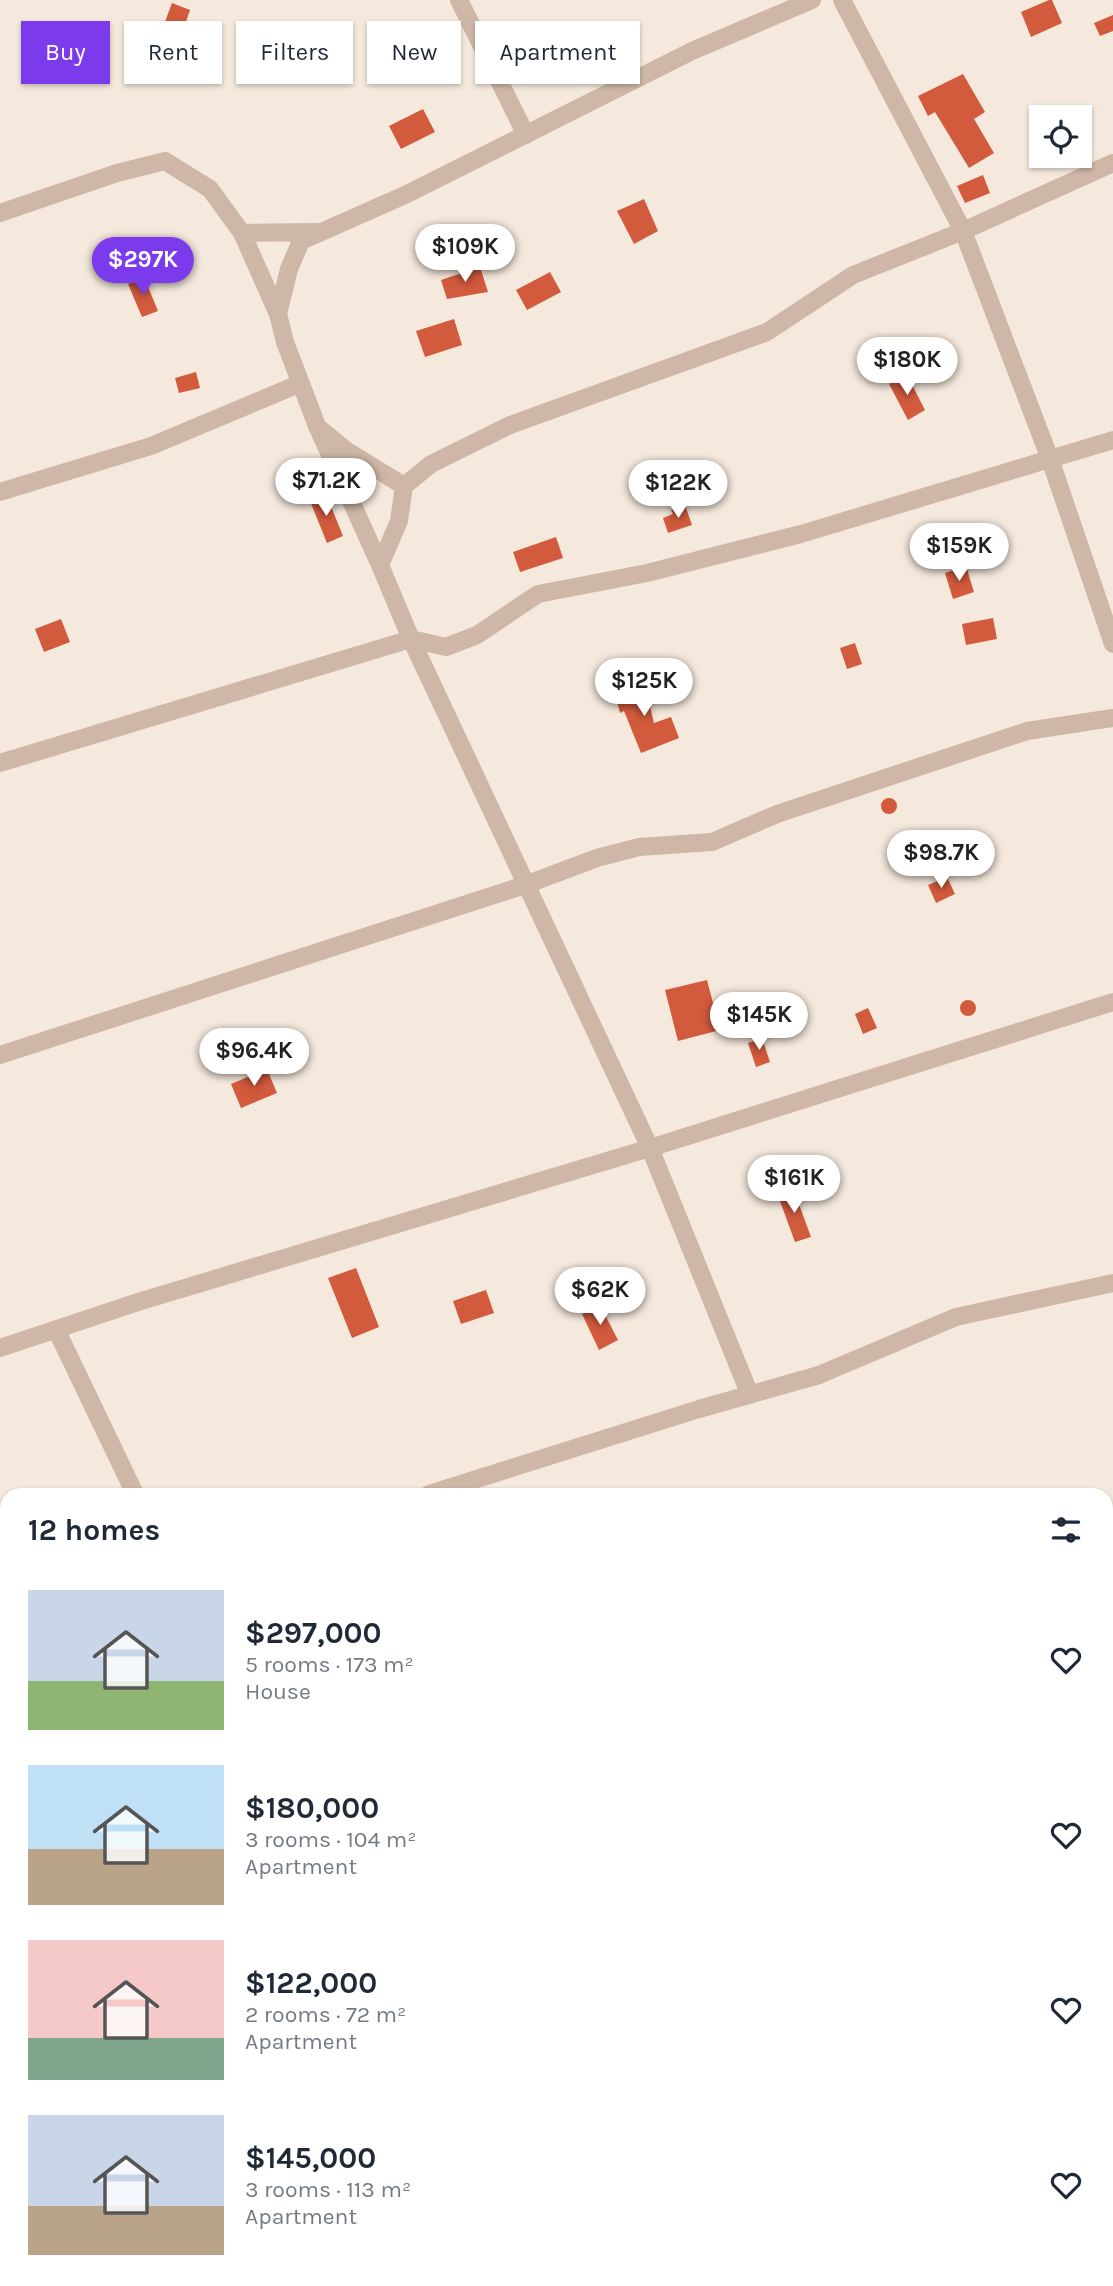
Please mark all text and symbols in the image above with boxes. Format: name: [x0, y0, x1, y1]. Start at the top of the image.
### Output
chip: Buy: [21, 21, 110, 84]
chip: Rent: [124, 21, 222, 84]
chip: Filters: [236, 21, 353, 84]
chip: New: [367, 21, 461, 84]
chip: Apartment: [475, 21, 640, 84]
map controls: [1029, 105, 1092, 168]
button: locate: [1029, 105, 1092, 168]
pin: $109K: [416, 224, 514, 284]
text: $109K: [431, 233, 499, 260]
pin: $297K: [94, 238, 192, 297]
text: $297K: [108, 246, 178, 273]
pin: $180K: [858, 338, 956, 397]
text: $180K: [873, 346, 941, 373]
pin: $71.2K: [269, 458, 383, 518]
pin: $122K: [629, 461, 727, 520]
text: $71.2K: [291, 467, 361, 494]
text: $122K: [645, 469, 711, 496]
pin: $159K: [910, 524, 1008, 583]
text: $159K: [926, 532, 992, 559]
pin: $125K: [595, 658, 693, 718]
text: $125K: [611, 667, 677, 694]
pin: $98.7K: [884, 830, 998, 890]
text: $98.7K: [903, 839, 979, 866]
pin: $145K: [710, 992, 808, 1052]
text: $145K: [726, 1001, 792, 1028]
pin: $96.4K: [197, 1028, 311, 1088]
text: $96.4K: [215, 1037, 293, 1064]
pin: $161K: [745, 1156, 843, 1215]
text: $161K: [763, 1164, 825, 1191]
pin: $62K: [559, 1268, 641, 1327]
text: $62K: [571, 1276, 629, 1303]
icon: filters: [1047, 1511, 1085, 1549]
text: 12 homes: [28, 1512, 160, 1548]
text: $297,000: [245, 1615, 382, 1651]
icon: home: [84, 1618, 168, 1702]
icon: heart: [1047, 1641, 1085, 1679]
text: 5 rooms · 173 m²: [245, 1651, 414, 1678]
text: House: [245, 1678, 311, 1705]
text: $180,000: [245, 1790, 379, 1826]
icon: home: [84, 1793, 168, 1877]
icon: heart: [1047, 1816, 1085, 1854]
text: 3 rooms · 104 m²: [245, 1826, 416, 1853]
text: Apartment: [245, 1853, 357, 1880]
text: $122,000: [245, 1965, 377, 2001]
icon: home: [84, 1968, 168, 2052]
icon: heart: [1047, 1991, 1085, 2029]
text: 2 rooms · 72 m²: [245, 2001, 406, 2028]
text: Apartment: [245, 2028, 357, 2055]
text: $145,000: [245, 2140, 376, 2176]
icon: home: [84, 2143, 168, 2227]
icon: heart: [1047, 2166, 1085, 2204]
text: 3 rooms · 113 m²: [245, 2176, 411, 2203]
text: Apartment: [245, 2203, 357, 2230]

